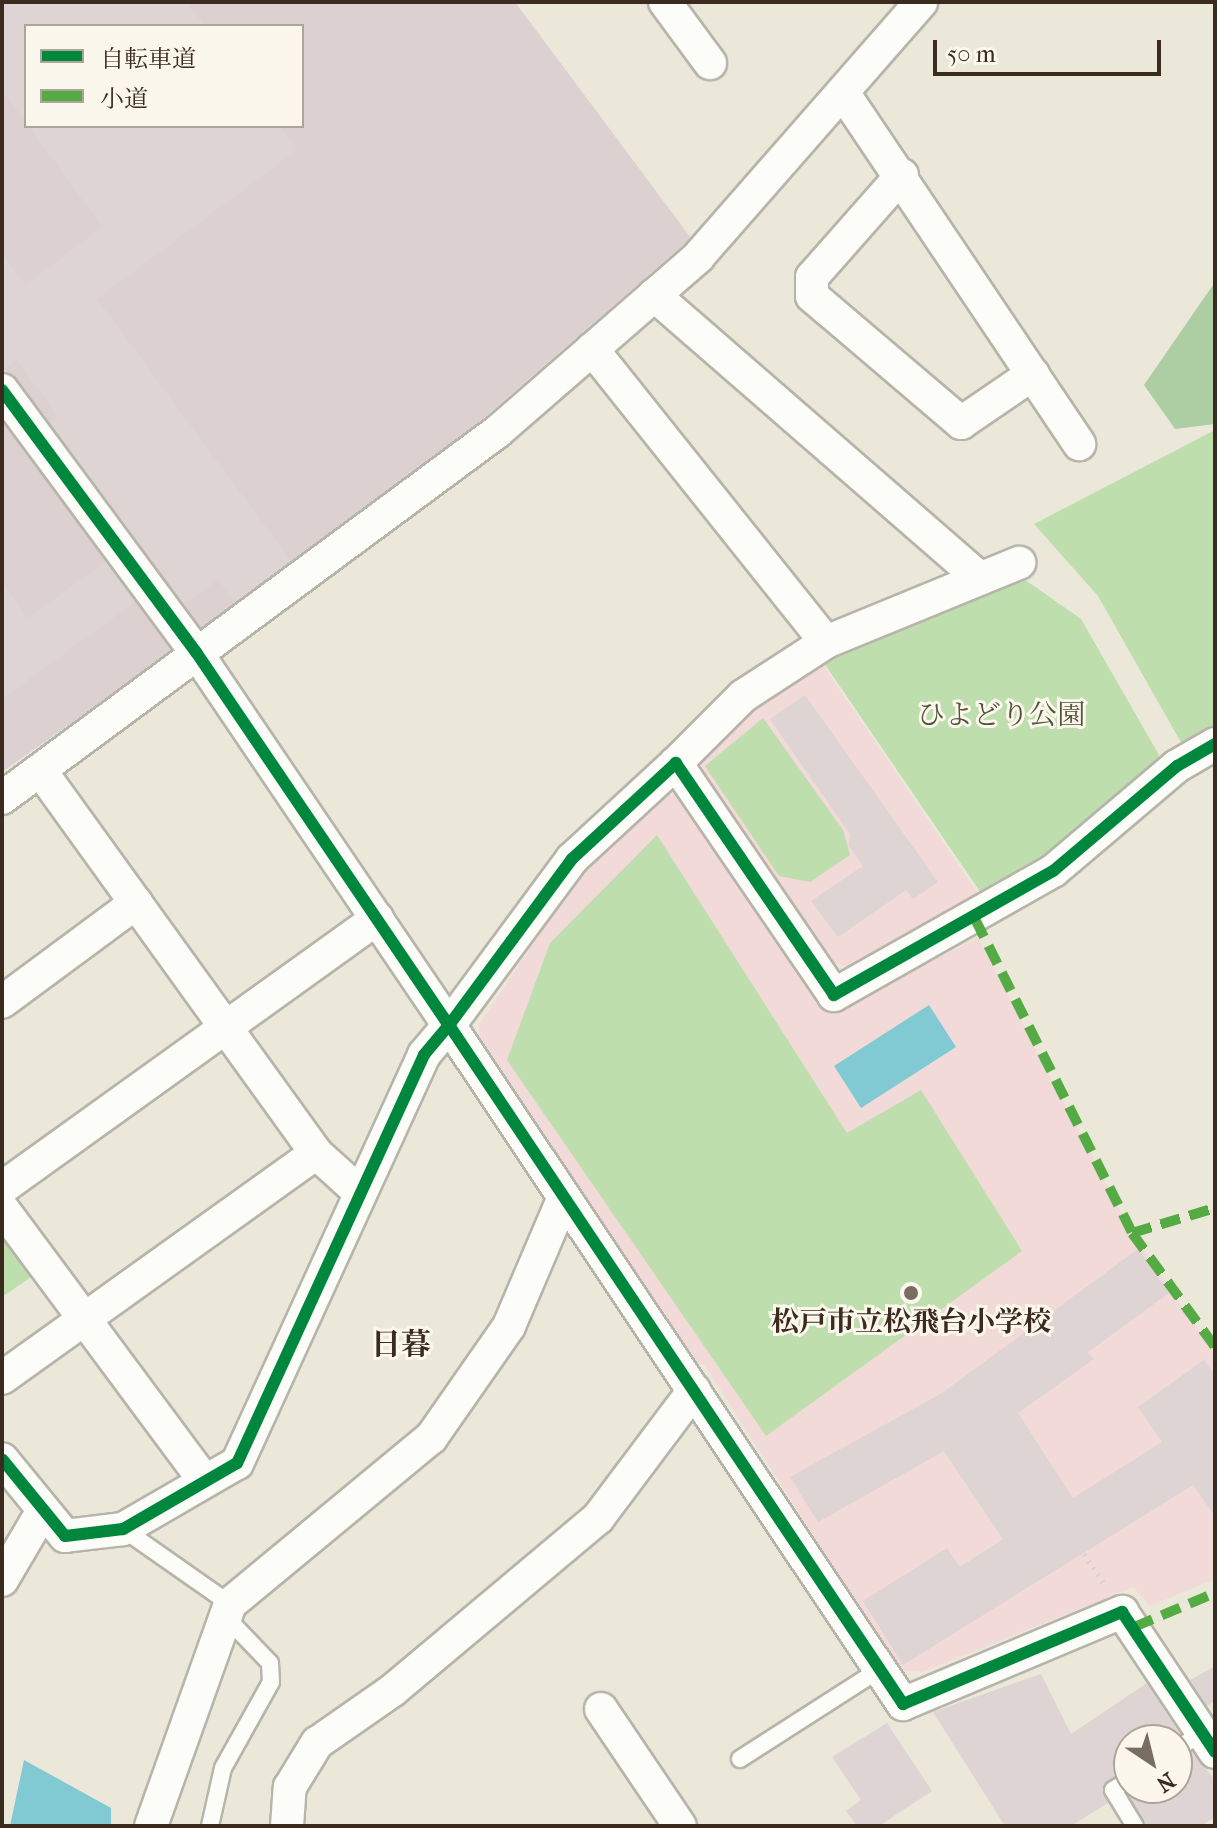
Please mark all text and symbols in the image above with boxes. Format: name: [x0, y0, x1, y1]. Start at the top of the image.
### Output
legend: [24, 24, 304, 128]
scale bar: [937, 24, 1165, 74]
text: 50 m: [947, 40, 996, 68]
text: 自転車道: [100, 45, 196, 73]
text: 小道: [100, 85, 148, 113]
park label: ひよどり公園: [917, 698, 1085, 732]
marker: 松戸市立松飛台小学校: [902, 1284, 920, 1302]
place label: 松戸市立松飛台小学校: [771, 1305, 1051, 1339]
district label: 日暮: [371, 1327, 431, 1363]
north arrow: [1113, 1724, 1193, 1804]
text: N: [1151, 1767, 1180, 1797]

